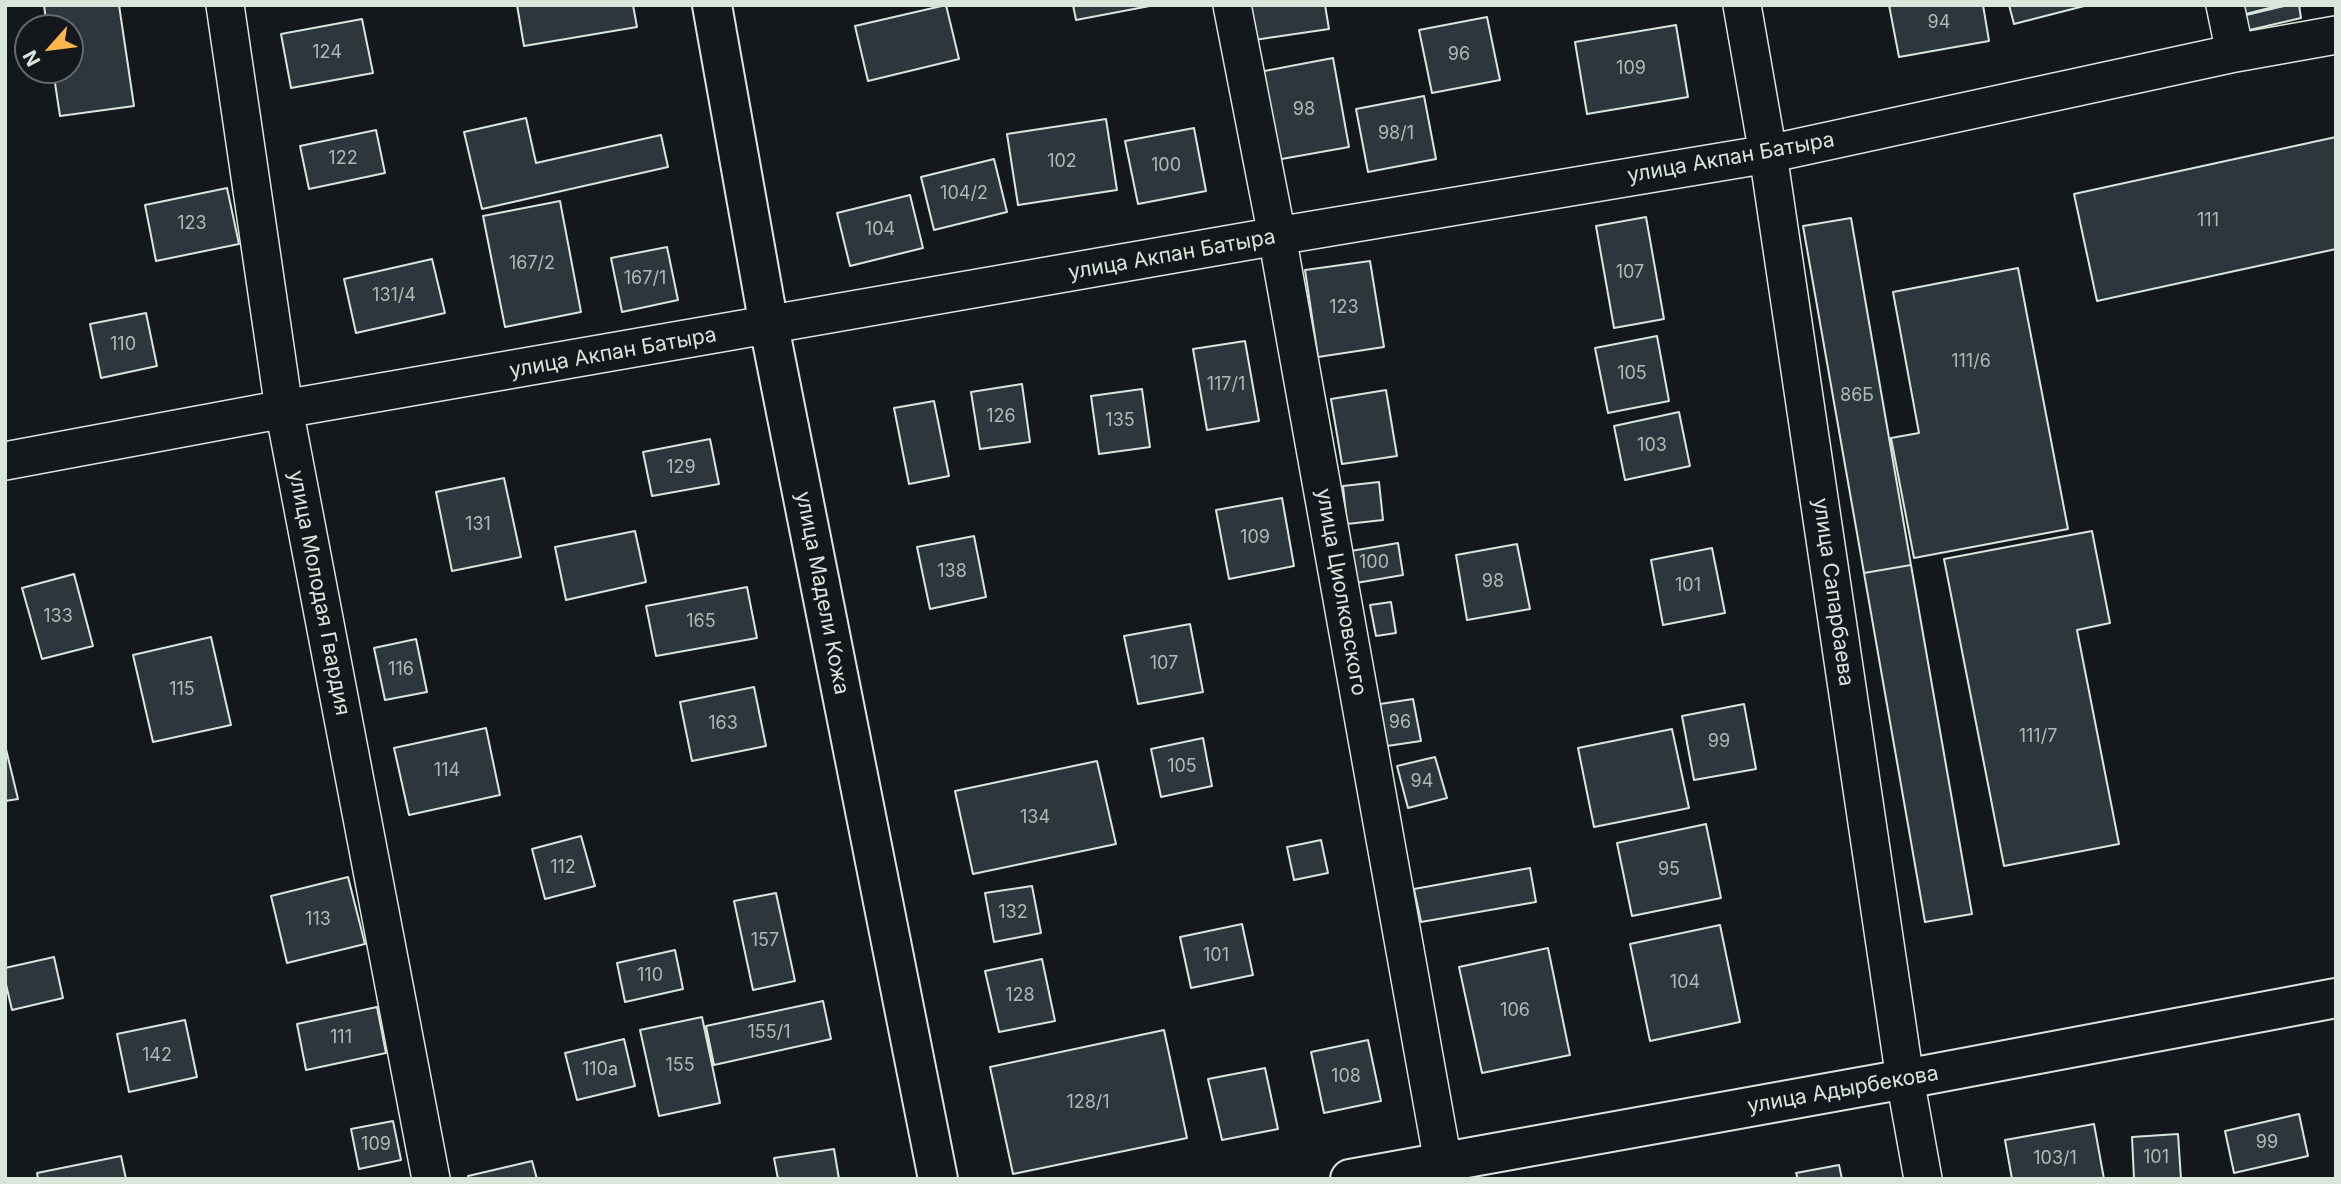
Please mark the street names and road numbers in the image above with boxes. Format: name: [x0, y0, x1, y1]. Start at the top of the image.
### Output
street label: улица Акпан Батыра: [1626, 127, 1836, 189]
street label: улица Акпан Батыра: [1067, 224, 1277, 286]
street label: улица Акпан Батыра: [508, 322, 718, 384]
street label: улица Молодая Гвардия: [283, 468, 355, 718]
street label: улица Циолковского: [1310, 486, 1372, 698]
street label: улица Мадели Кожа: [790, 489, 854, 697]
street label: улица Сапарбаева: [1807, 496, 1859, 688]
street label: улица Адырбекова: [1746, 1061, 1940, 1119]

